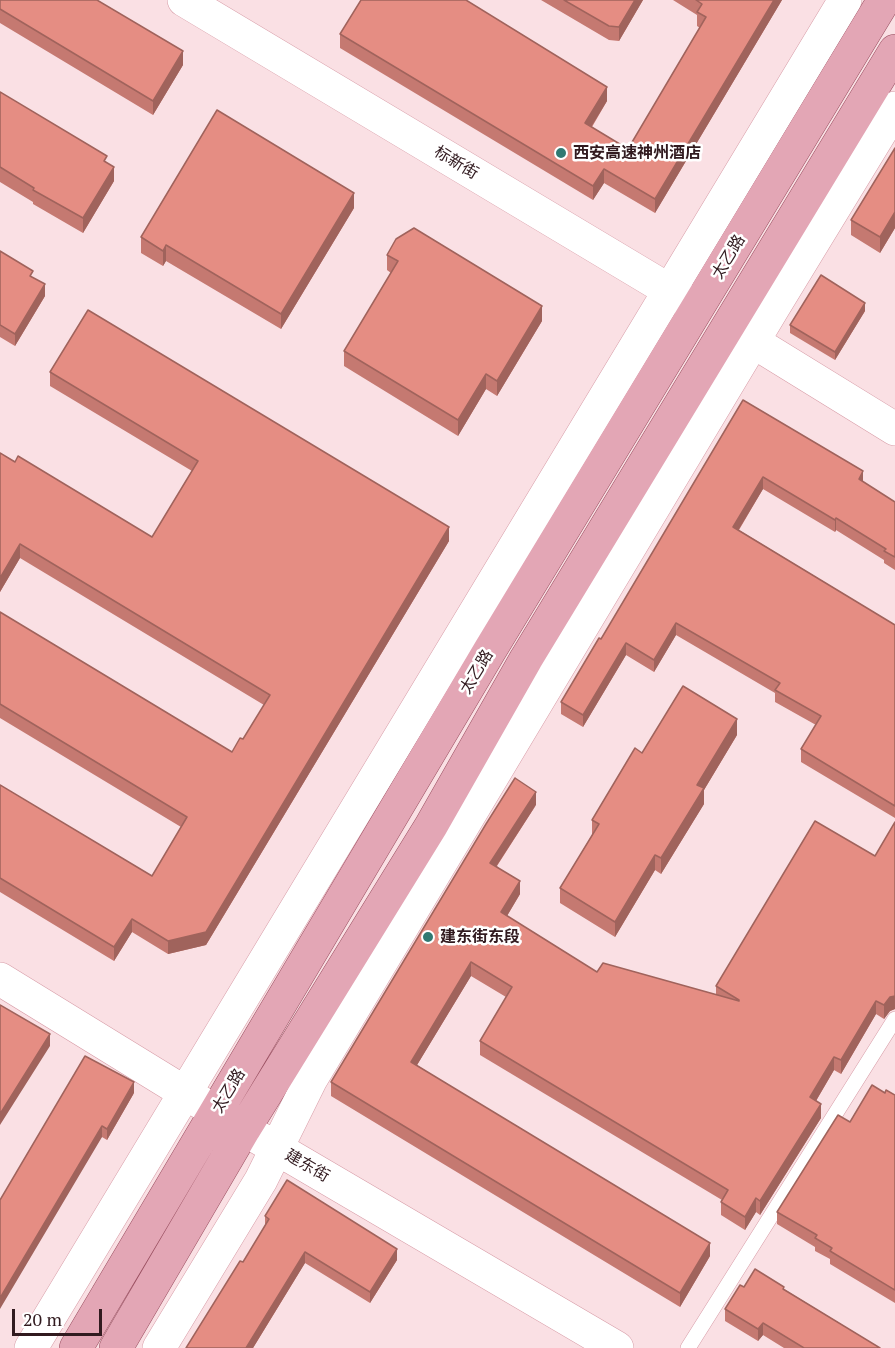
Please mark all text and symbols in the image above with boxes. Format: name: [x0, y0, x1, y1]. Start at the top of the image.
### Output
street label: 标新街: [430, 142, 482, 184]
place label: 西安高速神州酒店: [573, 143, 701, 163]
marker: 西安高速神州酒店: [554, 146, 568, 160]
street label: 太乙路: [708, 231, 750, 283]
street label: 太乙路: [456, 646, 498, 698]
place label: 建东街东段: [440, 927, 520, 947]
marker: 建东街东段: [421, 930, 435, 944]
street label: 太乙路: [208, 1065, 250, 1117]
street label: 建东街: [281, 1146, 333, 1186]
scale bar: [15, 1297, 105, 1335]
text: 20 m: [23, 1307, 62, 1331]

